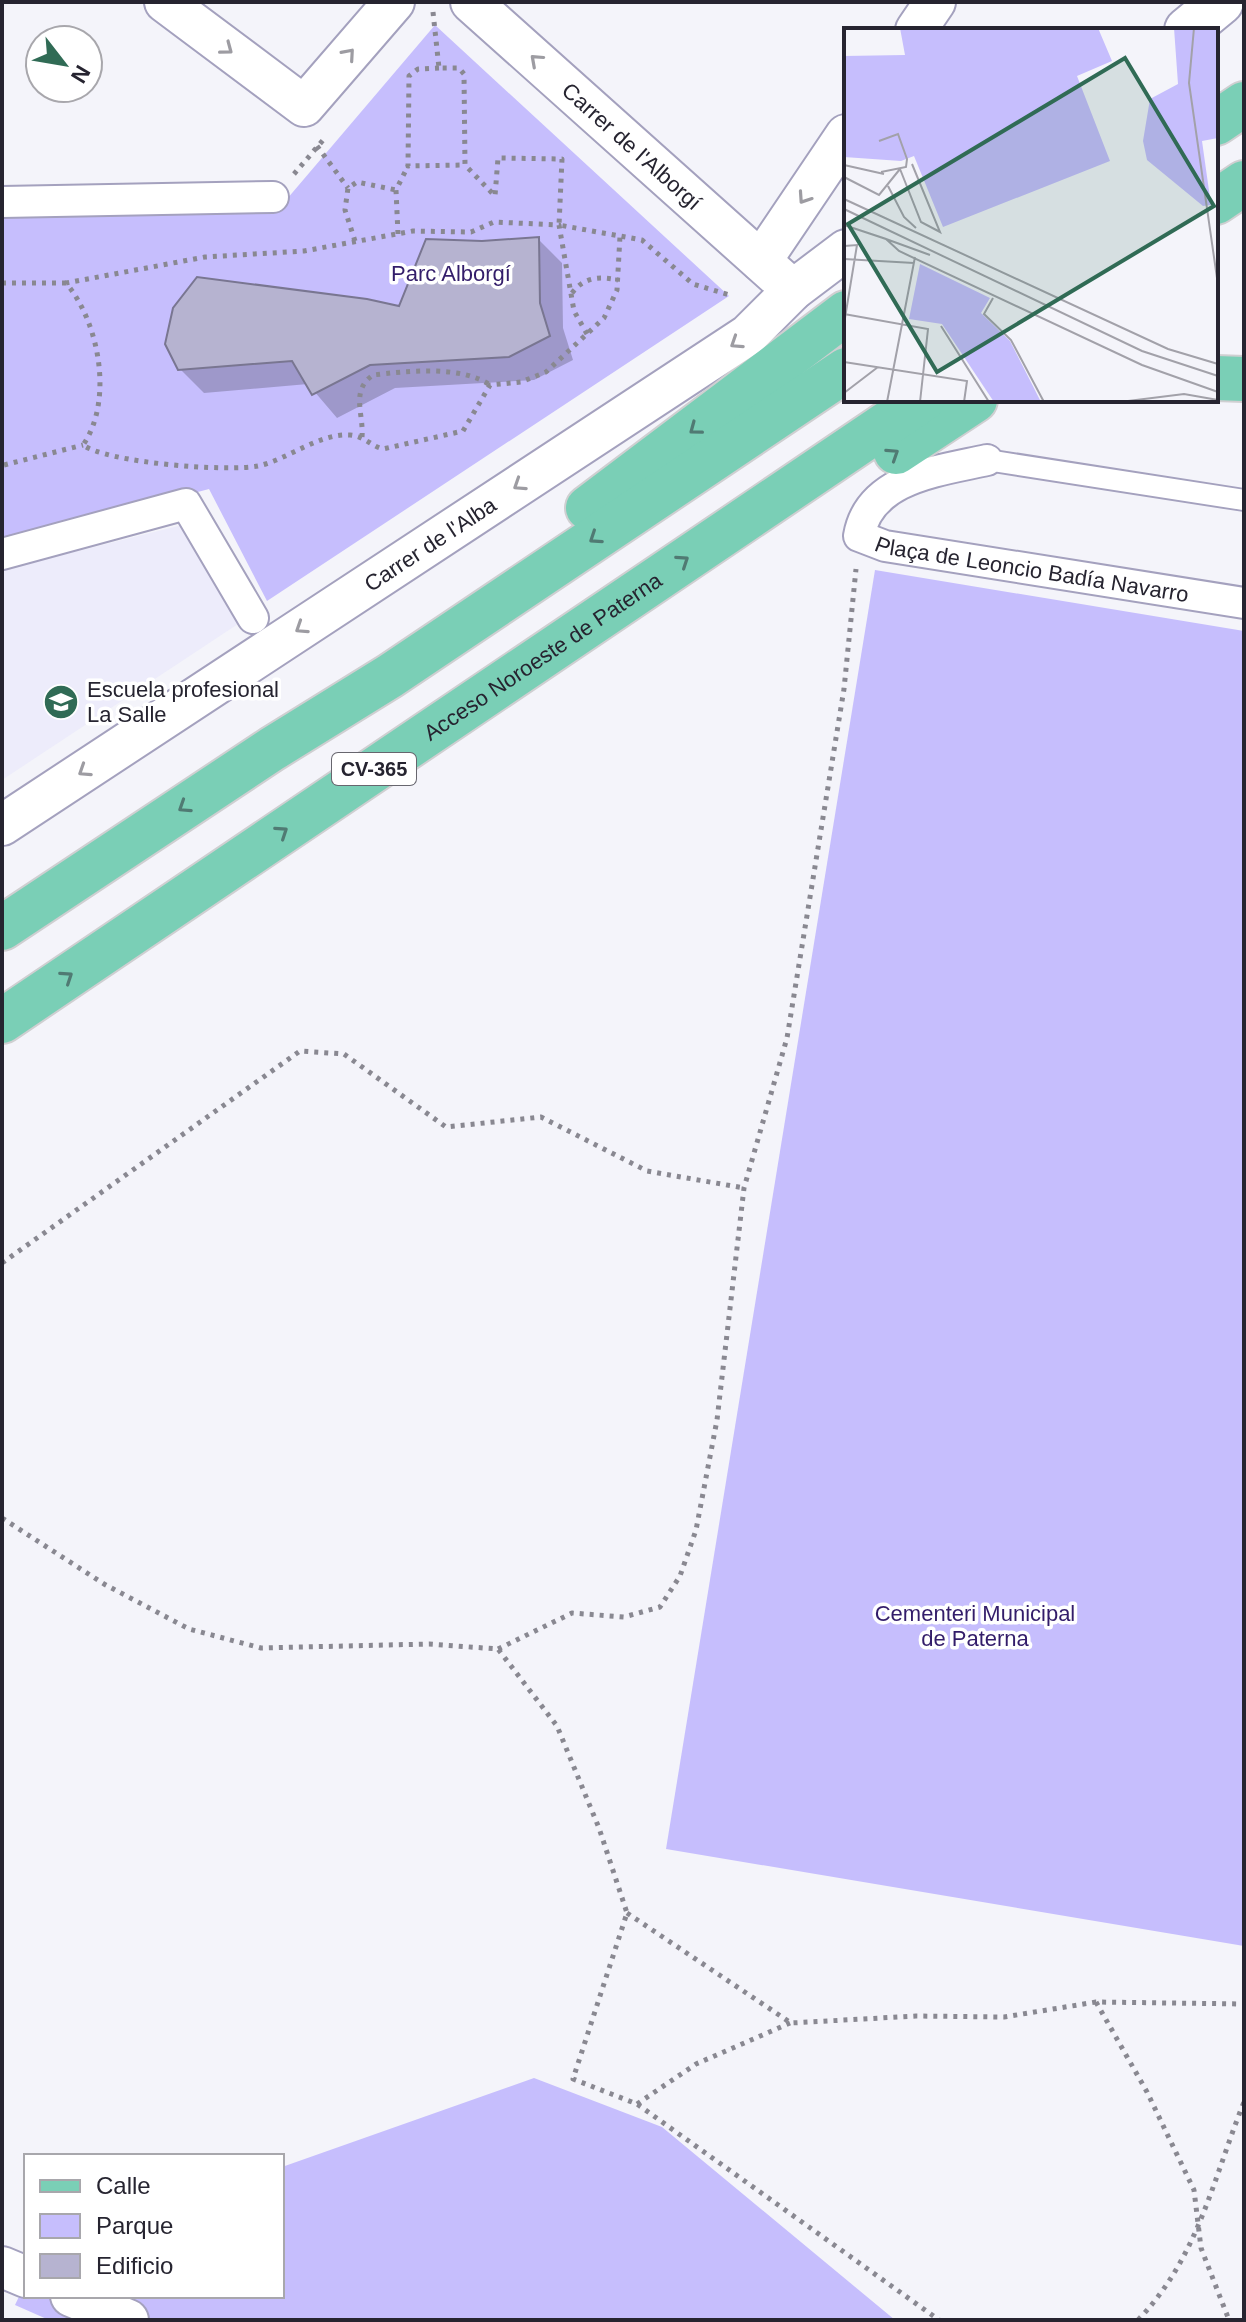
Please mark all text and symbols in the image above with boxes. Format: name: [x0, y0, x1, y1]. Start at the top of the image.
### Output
north arrow: [24, 24, 104, 104]
inset map: [844, 28, 1218, 402]
one-way arrow: [219, 39, 233, 53]
one-way arrow: [339, 49, 353, 64]
one-way arrow: [530, 55, 545, 69]
text: N: [66, 61, 96, 87]
street label: Carrer de l'Alborgí: [557, 77, 707, 215]
one-way arrow: [798, 189, 813, 203]
park label: Parc Alborgí: [391, 261, 511, 286]
one-way arrow: [730, 333, 745, 348]
one-way arrow: [689, 419, 704, 433]
one-way arrow: [884, 449, 899, 464]
one-way arrow: [513, 476, 528, 491]
street label: Carrer de l'Alba: [359, 491, 501, 596]
one-way arrow: [589, 529, 604, 544]
street label: Plaça de Leoncio Badía Navarro: [872, 531, 1191, 607]
one-way arrow: [675, 556, 689, 571]
street label: Acceso Noroeste de Paterna: [419, 567, 667, 745]
one-way arrow: [296, 618, 310, 633]
place label: Escuela profesional La Salle: [87, 677, 279, 727]
school or university icon: Escuela profesional La Salle: [42, 683, 80, 721]
road number: CV-365: [332, 753, 416, 785]
one-way arrow: [78, 761, 93, 776]
one-way arrow: [178, 798, 192, 813]
one-way arrow: [274, 826, 288, 841]
one-way arrow: [58, 972, 72, 987]
park label: Cementeri Municipal de Paterna: [875, 1601, 1075, 1651]
legend: [24, 2154, 284, 2298]
text: Calle: [96, 2172, 151, 2199]
text: Parque: [96, 2212, 173, 2239]
text: Edificio: [96, 2252, 173, 2279]

